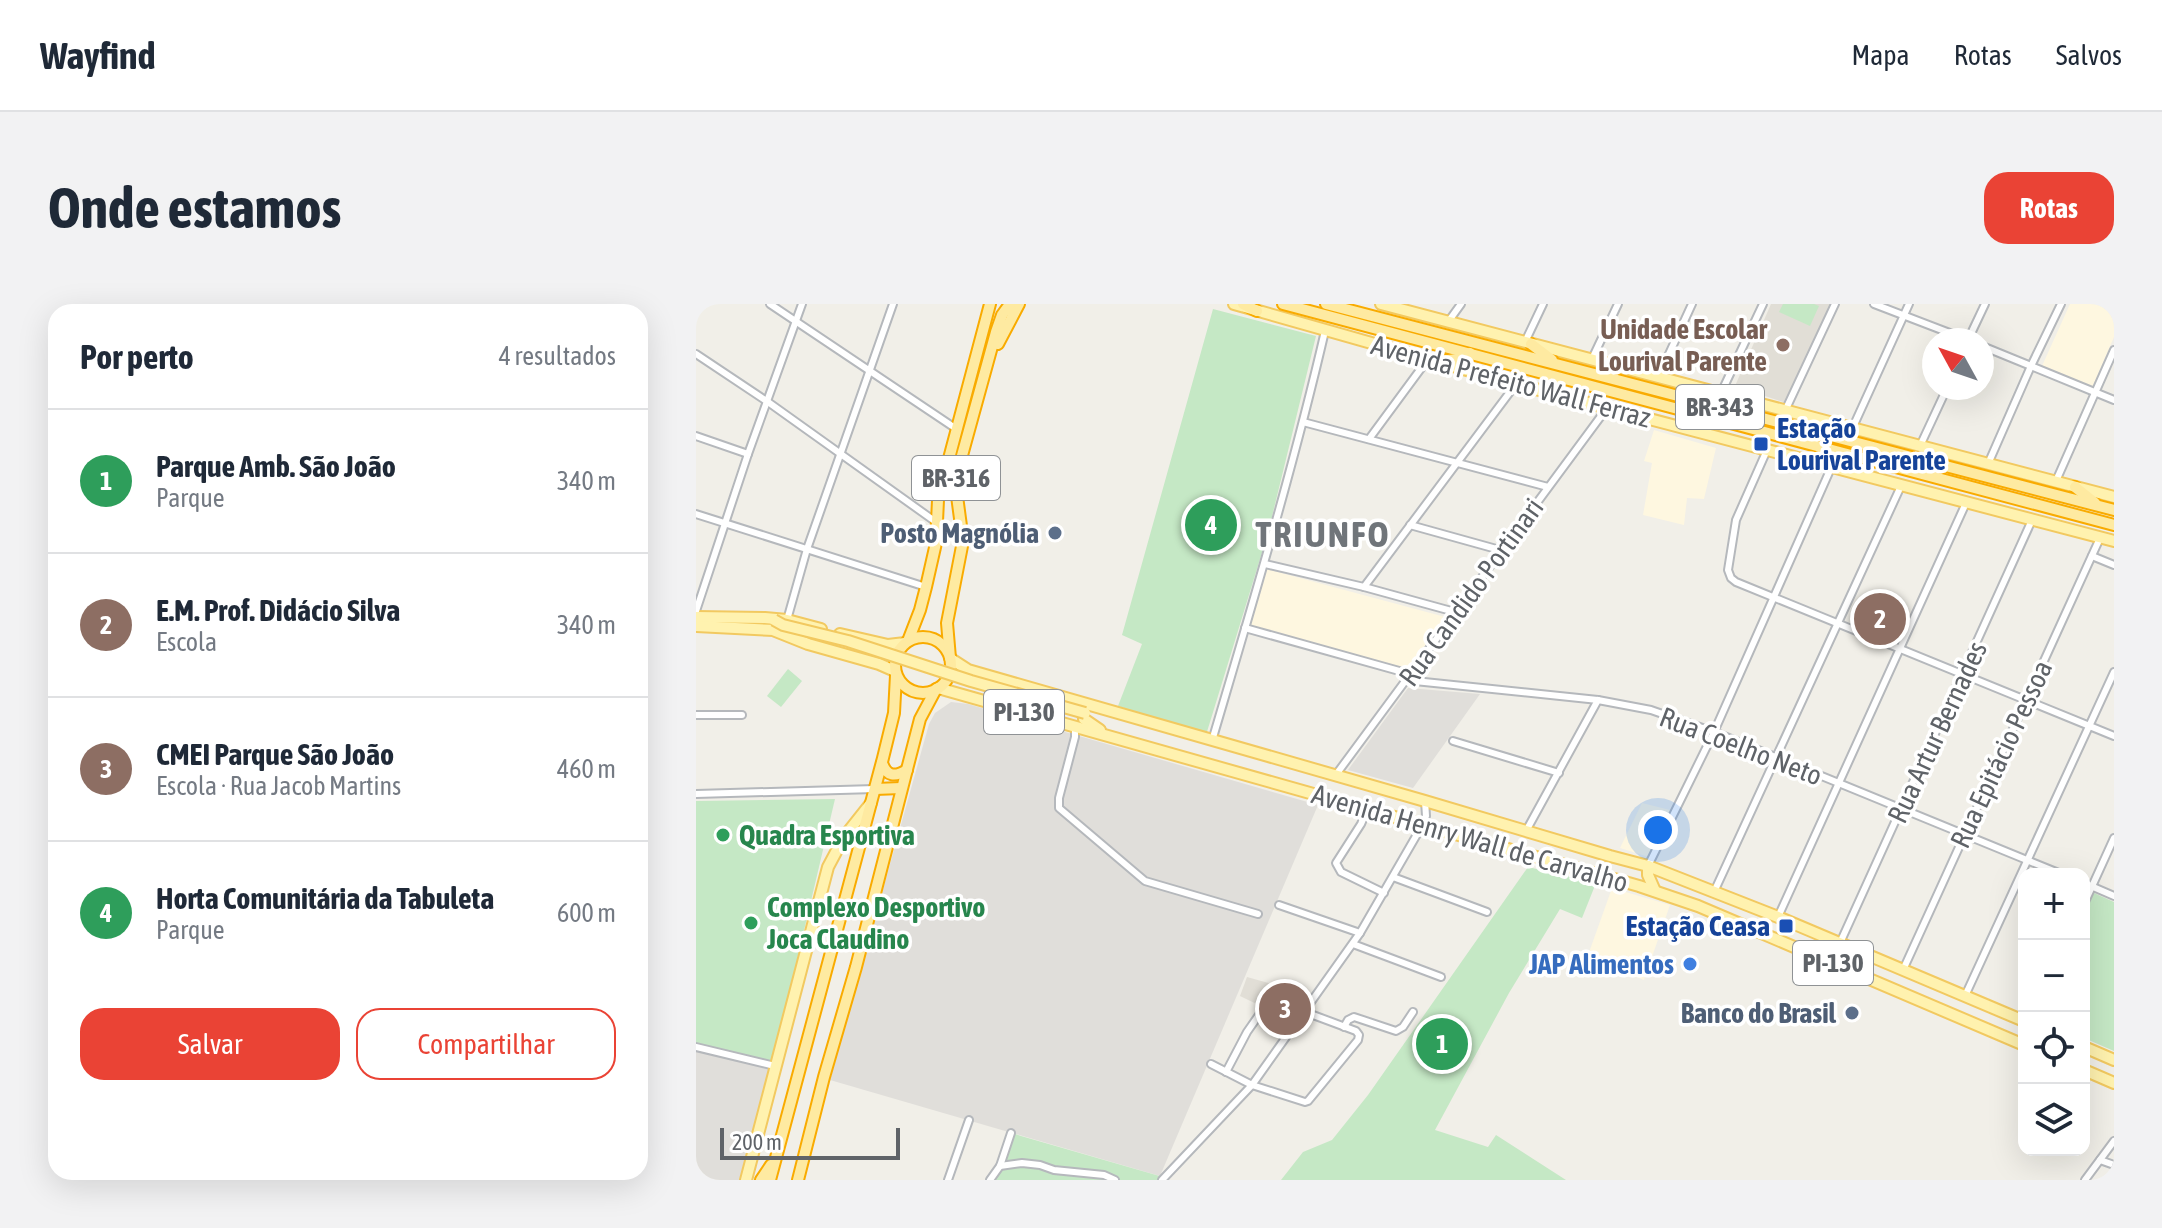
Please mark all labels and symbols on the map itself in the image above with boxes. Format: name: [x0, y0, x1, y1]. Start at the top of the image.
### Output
place label: Unidade Escolar Lourival Parente: [1598, 313, 1768, 377]
street label: Avenida Prefeito Wall Ferraz: [1368, 328, 1654, 434]
north arrow: [1922, 328, 1994, 400]
marker: Unidade Escolar Lourival Parente: [1774, 336, 1792, 354]
road number: BR-343: [1676, 385, 1764, 429]
place label: Estação Lourival Parente: [1777, 412, 1946, 476]
marker: Estação Lourival Parente: [1752, 435, 1770, 453]
road number: BR-316: [912, 456, 1000, 500]
street label: Rua Candido Portinari: [1392, 492, 1550, 692]
pin: 4: [1185, 495, 1237, 555]
district label: TRIUNFO: [1256, 513, 1391, 555]
place label: Posto Magnólia: [880, 517, 1039, 549]
marker: Posto Magnólia: [1046, 524, 1064, 542]
pin: 2: [1854, 589, 1906, 649]
street label: Rua Artur Bernades: [1881, 636, 1993, 828]
street label: Rua Epitácio Pessoa: [1944, 655, 2058, 853]
road number: PI-130: [984, 690, 1064, 734]
street label: Rua Coelho Neto: [1655, 700, 1827, 792]
street label: Avenida Henry Wall de Carvalho: [1308, 778, 1632, 898]
your location: [1638, 810, 1678, 850]
place label: Quadra Esportiva: [739, 819, 915, 851]
marker: Quadra Esportiva: [714, 826, 732, 844]
place label: Complexo Desportivo Joca Claudino: [766, 891, 985, 955]
place label: Estação Ceasa: [1625, 910, 1770, 942]
marker: Complexo Desportivo Joca Claudino: [742, 914, 760, 932]
marker: Estação Ceasa: [1777, 917, 1795, 935]
road number: PI-130: [1793, 941, 1873, 985]
place label: JAP Alimentos: [1528, 948, 1674, 980]
marker: JAP Alimentos: [1681, 955, 1699, 973]
pin: 3: [1259, 979, 1311, 1039]
place label: Banco do Brasil: [1681, 997, 1837, 1029]
marker: Banco do Brasil: [1843, 1004, 1861, 1022]
pin: 1: [1416, 1014, 1468, 1074]
scale bar: [720, 1124, 900, 1160]

